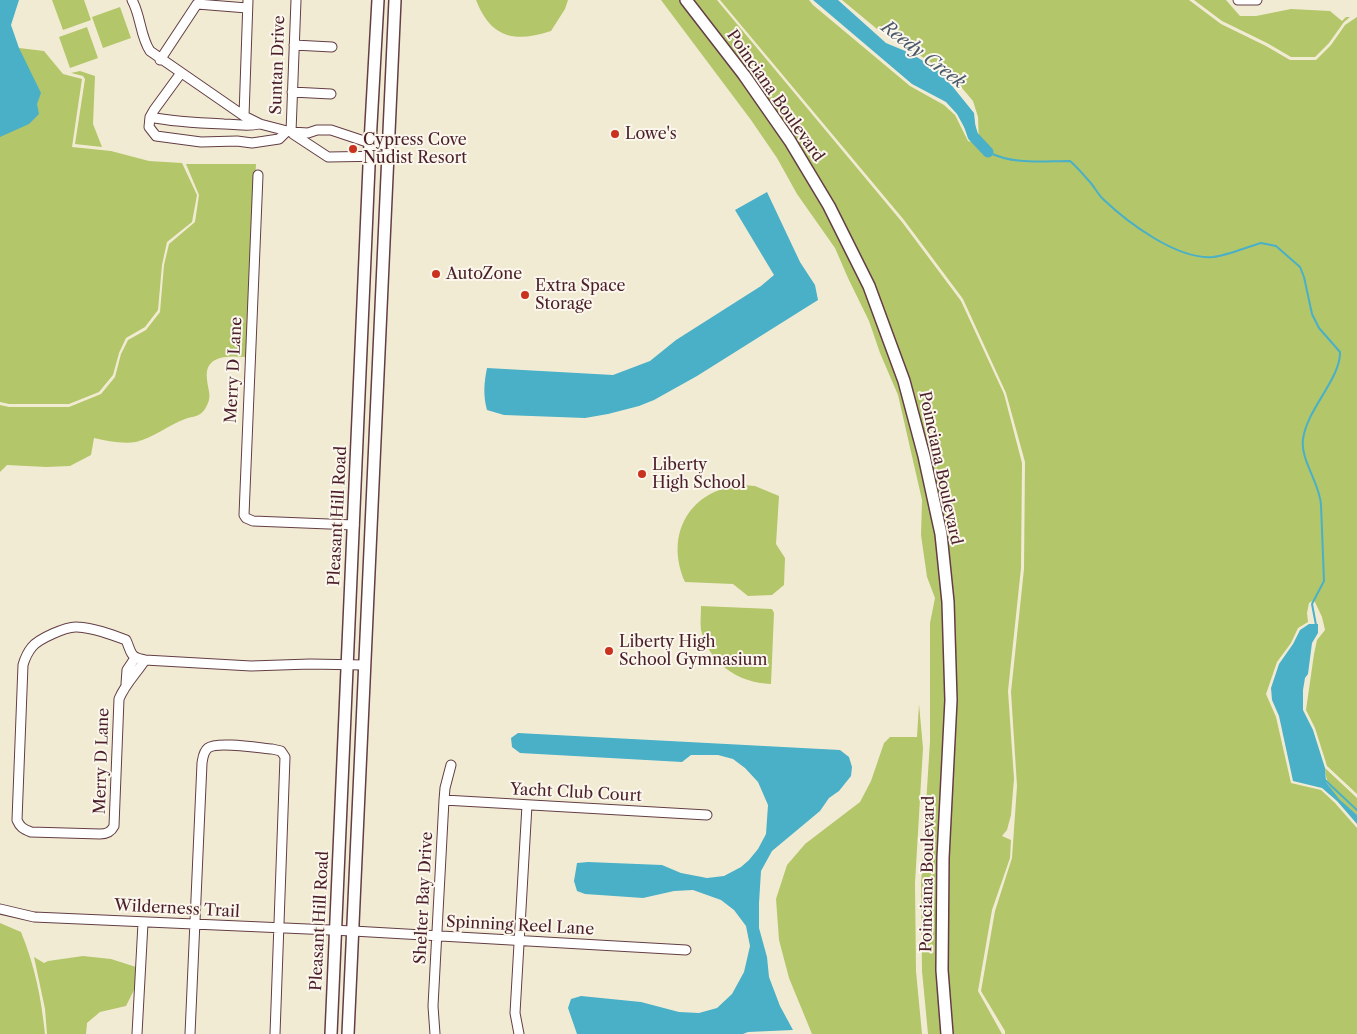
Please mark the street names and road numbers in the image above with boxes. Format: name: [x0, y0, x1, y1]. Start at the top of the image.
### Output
street label: Suntan Drive: [267, 15, 289, 115]
street label: Poinciana Boulevard: [722, 26, 828, 166]
street label: Merry D Lane: [222, 316, 246, 424]
street label: Poinciana Boulevard: [914, 389, 966, 547]
street label: Pleasant Hill Road: [325, 446, 351, 586]
street label: Merry D Lane: [91, 707, 113, 815]
street label: Yacht Club Court: [510, 780, 642, 806]
street label: Poinciana Boulevard: [917, 796, 939, 952]
street label: Shelter Bay Drive: [411, 831, 437, 965]
street label: Pleasant Hill Road: [307, 851, 333, 991]
street label: Wilderness Trail: [114, 896, 240, 922]
street label: Spinning Reel Lane: [445, 913, 595, 939]

